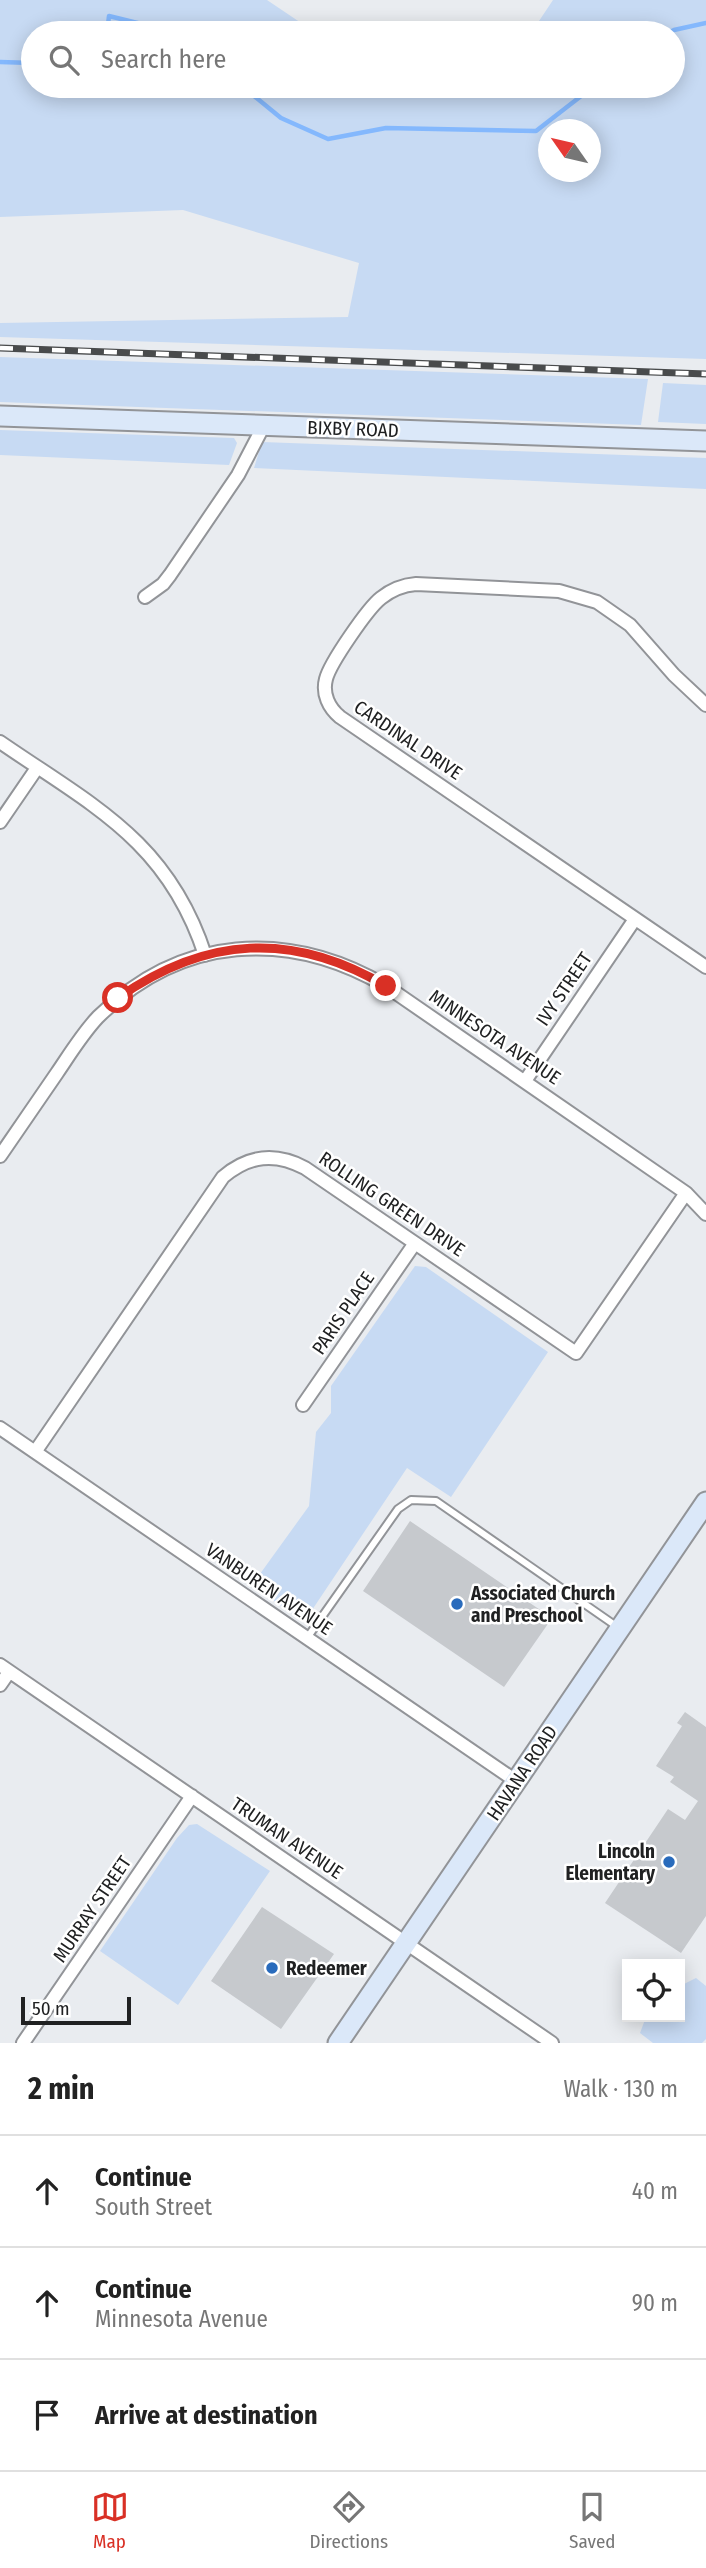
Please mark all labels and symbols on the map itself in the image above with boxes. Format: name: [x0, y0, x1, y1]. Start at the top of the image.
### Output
north arrow: [538, 119, 601, 182]
street label: BIXBY ROAD: [307, 416, 399, 442]
street label: CARDINAL DRIVE: [350, 695, 466, 785]
street label: IVY STREET: [531, 948, 597, 1030]
route end: [370, 970, 401, 1001]
route start: [102, 982, 133, 1013]
street label: MINNESOTA AVENUE: [425, 985, 565, 1089]
street label: ROLLING GREEN DRIVE: [315, 1147, 469, 1261]
street label: PARIS PLACE: [307, 1267, 379, 1359]
street label: VANBUREN AVENUE: [201, 1538, 337, 1640]
place label: Associated Church and Preschool: [470, 1582, 615, 1627]
marker: Associated Church and Preschool: [449, 1596, 465, 1612]
street label: HAVANA ROAD: [482, 1721, 562, 1825]
street label: TRUMAN AVENUE: [227, 1792, 347, 1884]
place label: Lincoln Elementary: [565, 1840, 656, 1885]
street label: MURRAY STREET: [48, 1851, 136, 1966]
marker: Lincoln Elementary: [661, 1854, 677, 1870]
place label: Redeemer: [286, 1957, 368, 1980]
marker: Redeemer: [264, 1960, 280, 1976]
scale bar: [21, 1994, 131, 2026]

